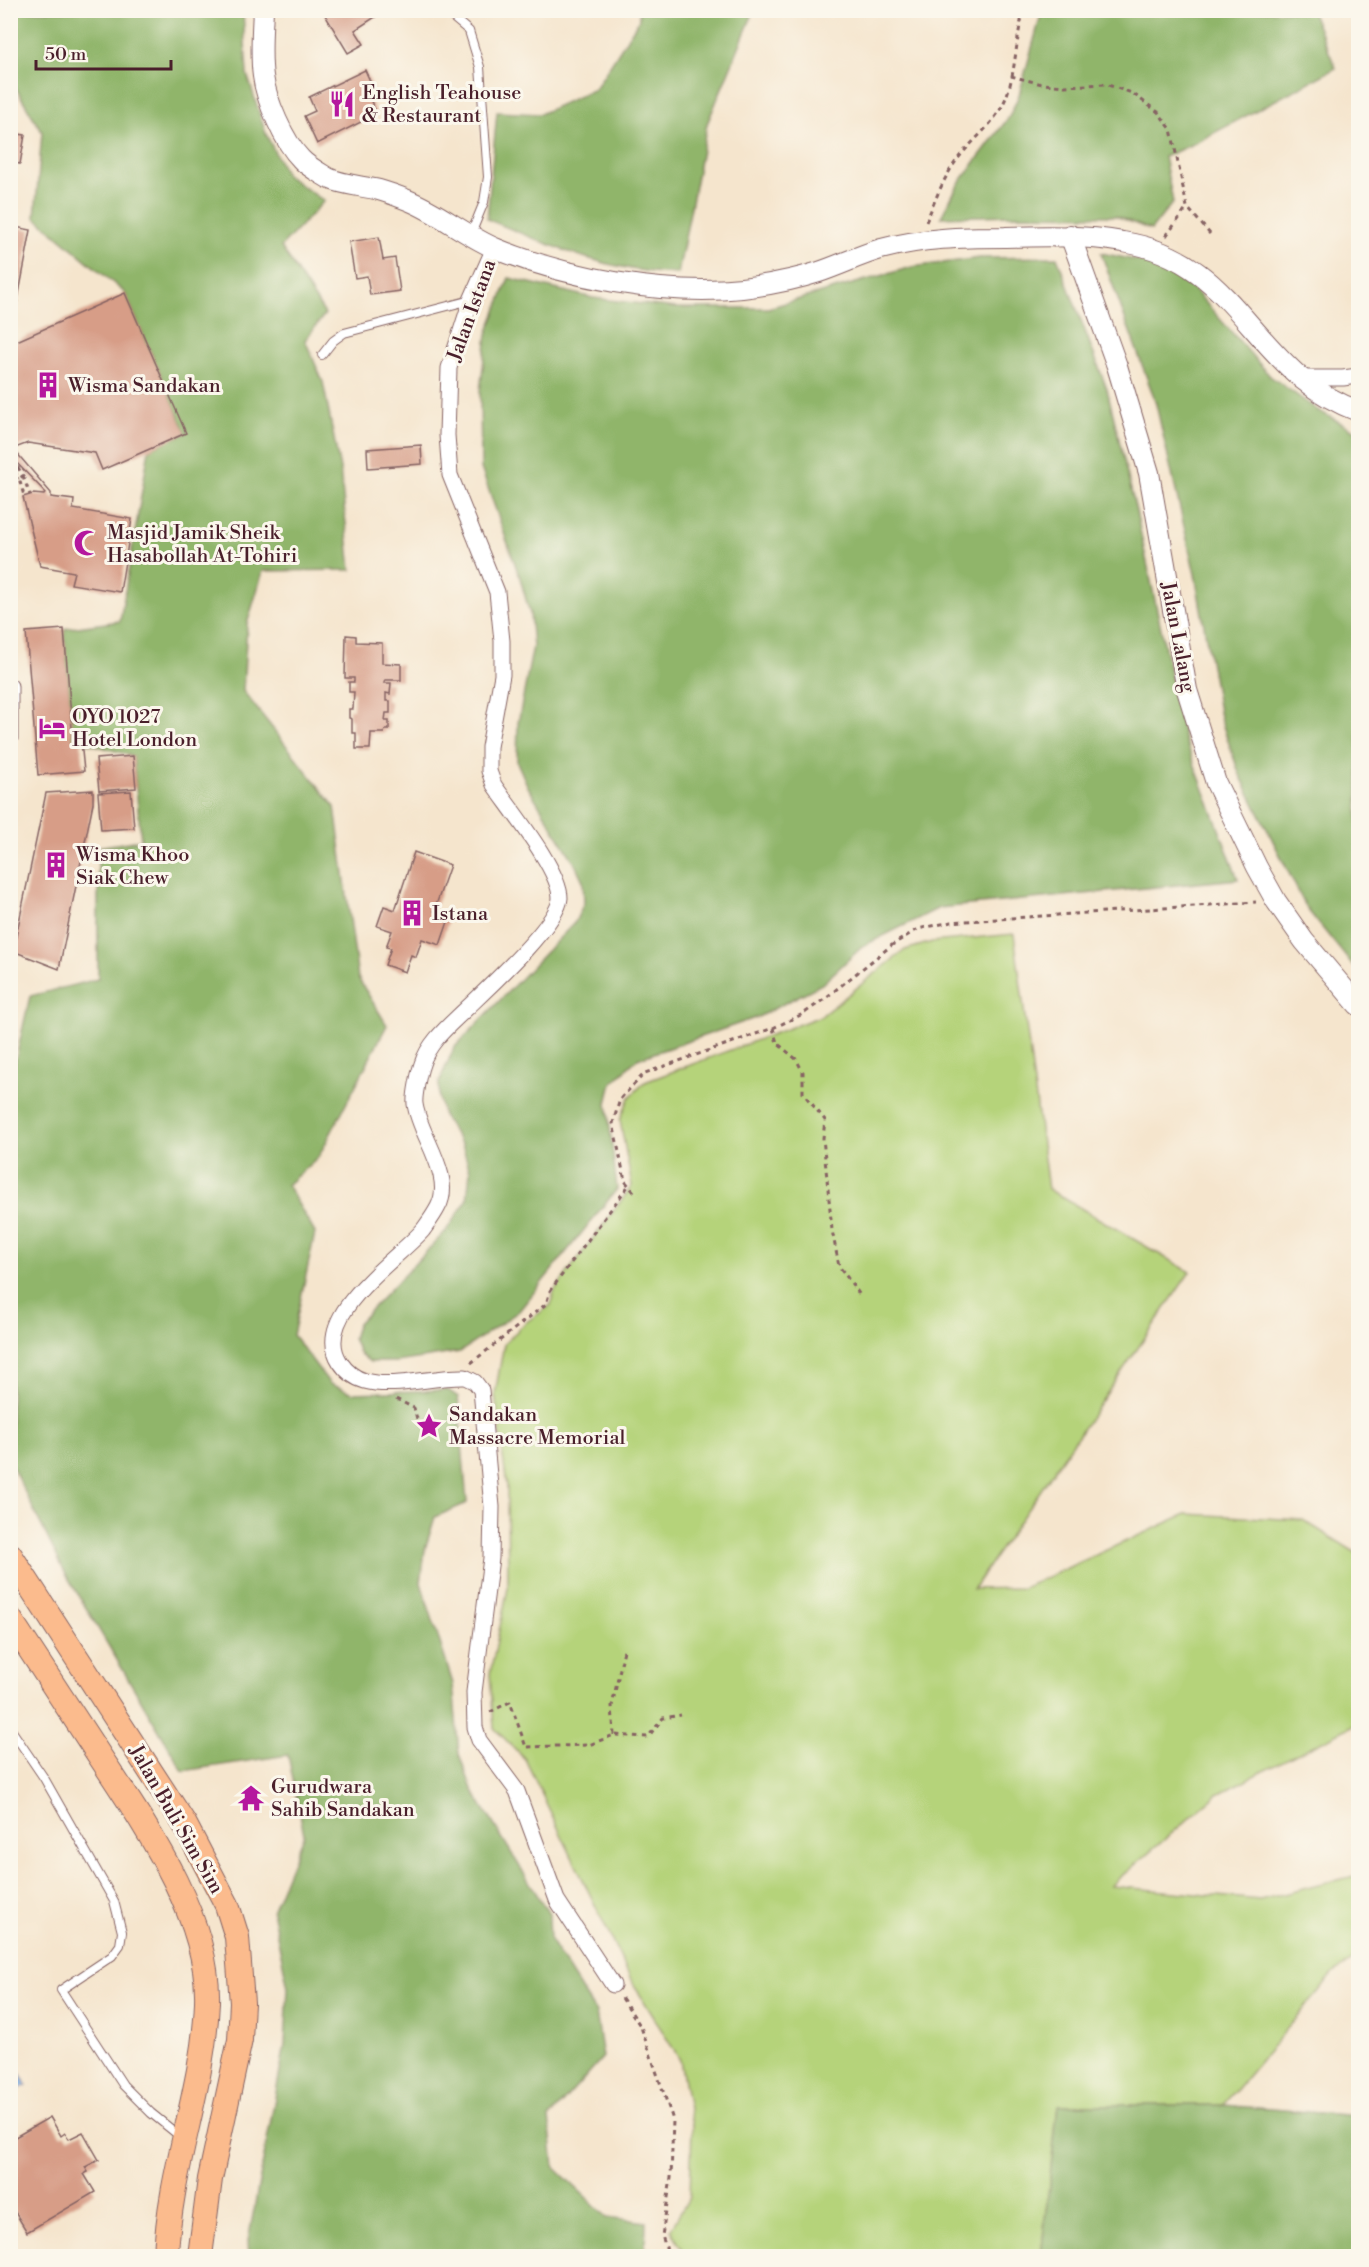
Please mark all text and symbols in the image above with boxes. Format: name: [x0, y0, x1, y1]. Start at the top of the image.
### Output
scale bar: [36, 33, 171, 71]
text: 50 m: [45, 43, 87, 66]
place label: English Teahouse & Restaurant: [362, 81, 521, 129]
restaurant icon: English Teahouse & Restaurant: [327, 89, 357, 119]
street label: Jalan Istana: [442, 255, 503, 366]
building icon: Wisma Sandakan: [33, 370, 63, 400]
place label: Wisma Sandakan: [67, 374, 221, 399]
place label: Masjid Jamik Sheik Hasabollah At-Tohiri: [107, 521, 298, 569]
mosque icon: Masjid Jamik Sheik Hasabollah At-Tohiri: [72, 528, 102, 558]
street label: Jalan Lalang: [1154, 579, 1201, 695]
place label: OYO 1027 Hotel London: [72, 705, 197, 753]
hotel icon: OYO 1027 Hotel London: [37, 713, 67, 743]
place label: Wisma Khoo Siak Chew: [75, 843, 190, 891]
building icon: Wisma Khoo Siak Chew: [41, 850, 71, 880]
building icon: Istana: [397, 898, 427, 928]
place label: Istana: [432, 902, 489, 927]
place label: Sandakan Massacre Memorial: [449, 1403, 626, 1451]
place icon: Sandakan Massacre Memorial: [414, 1411, 444, 1441]
street label: Jalan Buli Sim Sim: [122, 1740, 229, 1899]
place label: Gurudwara Sahib Sandakan: [271, 1775, 415, 1823]
temple icon: Gurudwara Sahib Sandakan: [236, 1783, 266, 1813]

